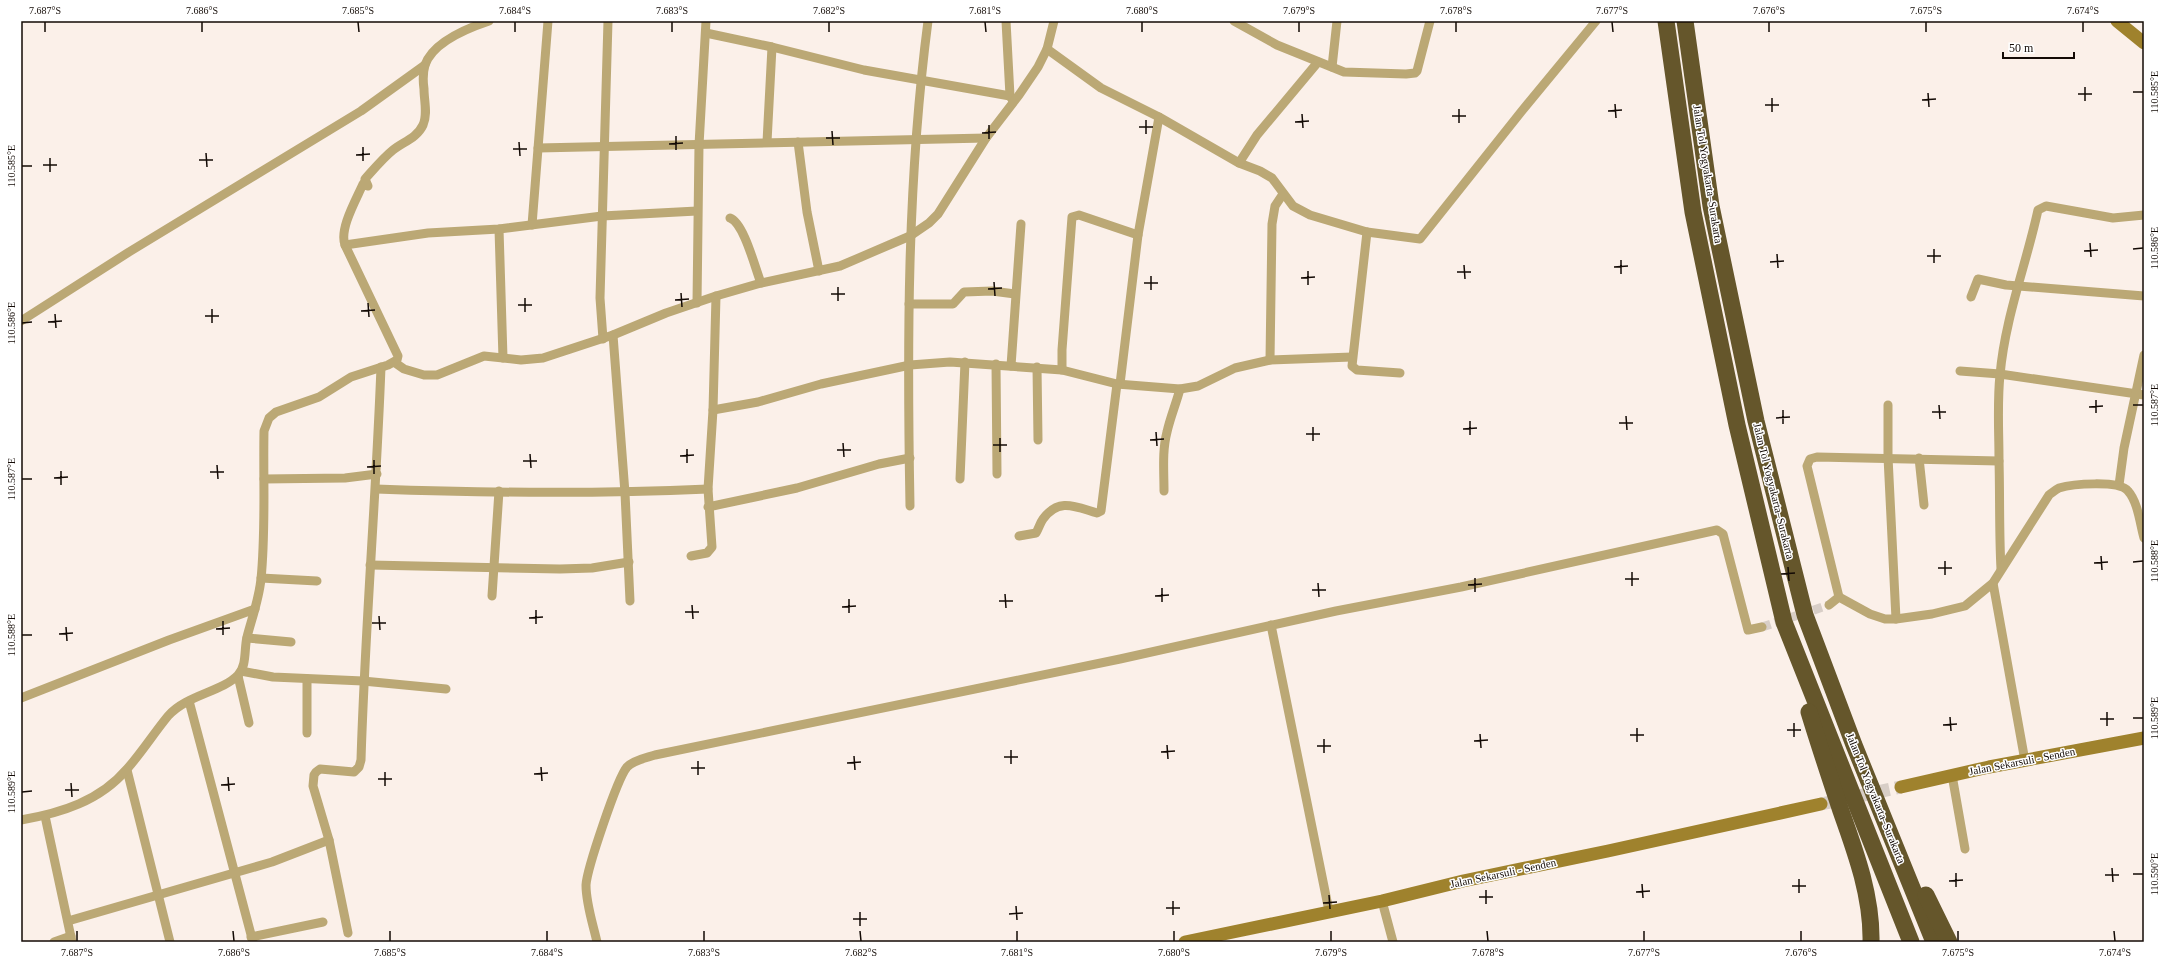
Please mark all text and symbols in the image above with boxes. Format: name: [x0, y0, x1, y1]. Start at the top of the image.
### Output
text: 7.687°S: [29, 5, 61, 16]
text: 7.686°S: [186, 5, 218, 16]
text: 7.685°S: [342, 5, 374, 16]
text: 7.684°S: [499, 5, 531, 16]
text: 7.683°S: [656, 5, 688, 16]
text: 7.682°S: [813, 5, 845, 16]
text: 7.681°S: [969, 5, 1001, 16]
text: 7.680°S: [1126, 5, 1158, 16]
text: 7.679°S: [1283, 5, 1315, 16]
text: 7.678°S: [1440, 5, 1472, 16]
text: 7.677°S: [1596, 5, 1628, 16]
text: 7.676°S: [1753, 5, 1785, 16]
text: 7.675°S: [1910, 5, 1942, 16]
text: 7.674°S: [2067, 5, 2099, 16]
scale bar: [2003, 34, 2074, 60]
text: 50 m: [2009, 41, 2034, 55]
text: 110.585°E: [2149, 71, 2160, 113]
street label: Jalan Tol Yogyakarta–Surakarta: [1691, 104, 1725, 244]
text: 110.585°E: [6, 145, 17, 187]
text: 110.586°E: [2149, 227, 2160, 269]
text: 110.586°E: [6, 302, 17, 344]
text: 110.587°E: [2149, 384, 2160, 426]
street label: Jalan Tol Yogyakarta–Surakarta: [1751, 422, 1797, 560]
text: 110.587°E: [6, 458, 17, 500]
text: 110.588°E: [2149, 540, 2160, 582]
text: 110.588°E: [6, 614, 17, 656]
text: 110.589°E: [2149, 697, 2160, 739]
street label: Jalan Tol Yogyakarta–Surakarta: [1844, 731, 1908, 865]
street label: Jalan Sekarsuli - Senden: [1968, 745, 2077, 777]
text: 110.589°E: [6, 771, 17, 813]
text: 110.590°E: [2149, 853, 2160, 895]
street label: Jalan Sekarsuli - Senden: [1449, 856, 1557, 890]
text: 7.687°S: [61, 947, 93, 958]
text: 7.686°S: [218, 947, 250, 958]
text: 7.685°S: [374, 947, 406, 958]
text: 7.684°S: [531, 947, 563, 958]
text: 7.683°S: [688, 947, 720, 958]
text: 7.682°S: [845, 947, 877, 958]
text: 7.681°S: [1001, 947, 1033, 958]
text: 7.680°S: [1158, 947, 1190, 958]
text: 7.679°S: [1315, 947, 1347, 958]
text: 7.678°S: [1472, 947, 1504, 958]
text: 7.677°S: [1628, 947, 1660, 958]
text: 7.676°S: [1785, 947, 1817, 958]
text: 7.675°S: [1942, 947, 1974, 958]
text: 7.674°S: [2099, 947, 2131, 958]

